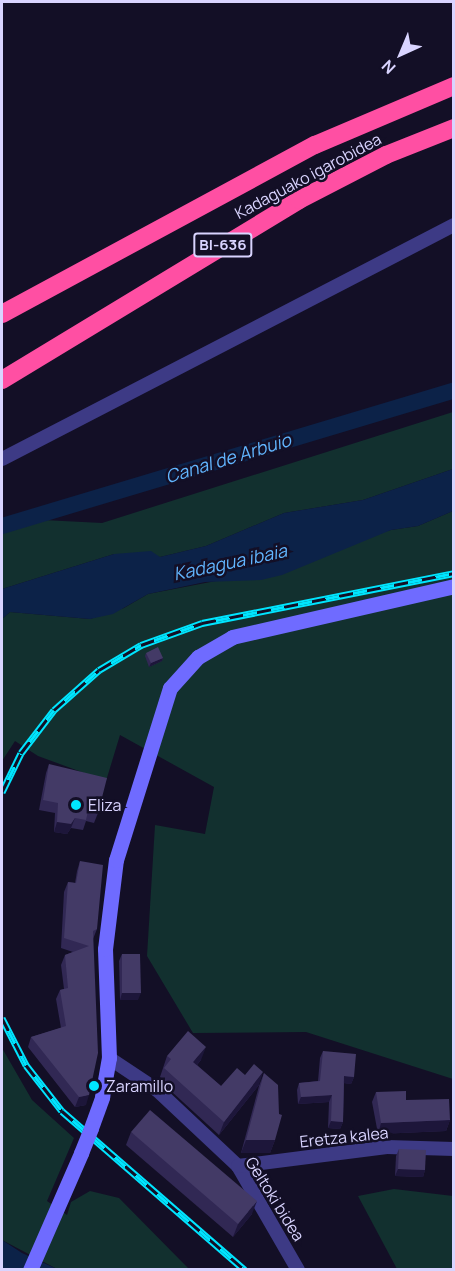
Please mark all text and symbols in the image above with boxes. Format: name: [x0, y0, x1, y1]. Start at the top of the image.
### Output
north arrow: [371, 24, 431, 84]
text: N: [377, 55, 400, 79]
street label: Kadaguako igarobidea: [232, 129, 384, 223]
road number: BI-636: [193, 233, 253, 257]
water label: Canal de Arbuio: [163, 429, 293, 487]
water label: Kadagua ibaia: [171, 539, 289, 585]
place label: Eliza: [88, 795, 121, 815]
marker: Eliza: [69, 798, 83, 812]
place label: Zaramillo: [106, 1076, 173, 1096]
marker: Zaramillo: [87, 1079, 101, 1093]
street label: Eretza kalea: [299, 1123, 389, 1151]
street label: Geltoki bidea: [242, 1153, 308, 1245]

